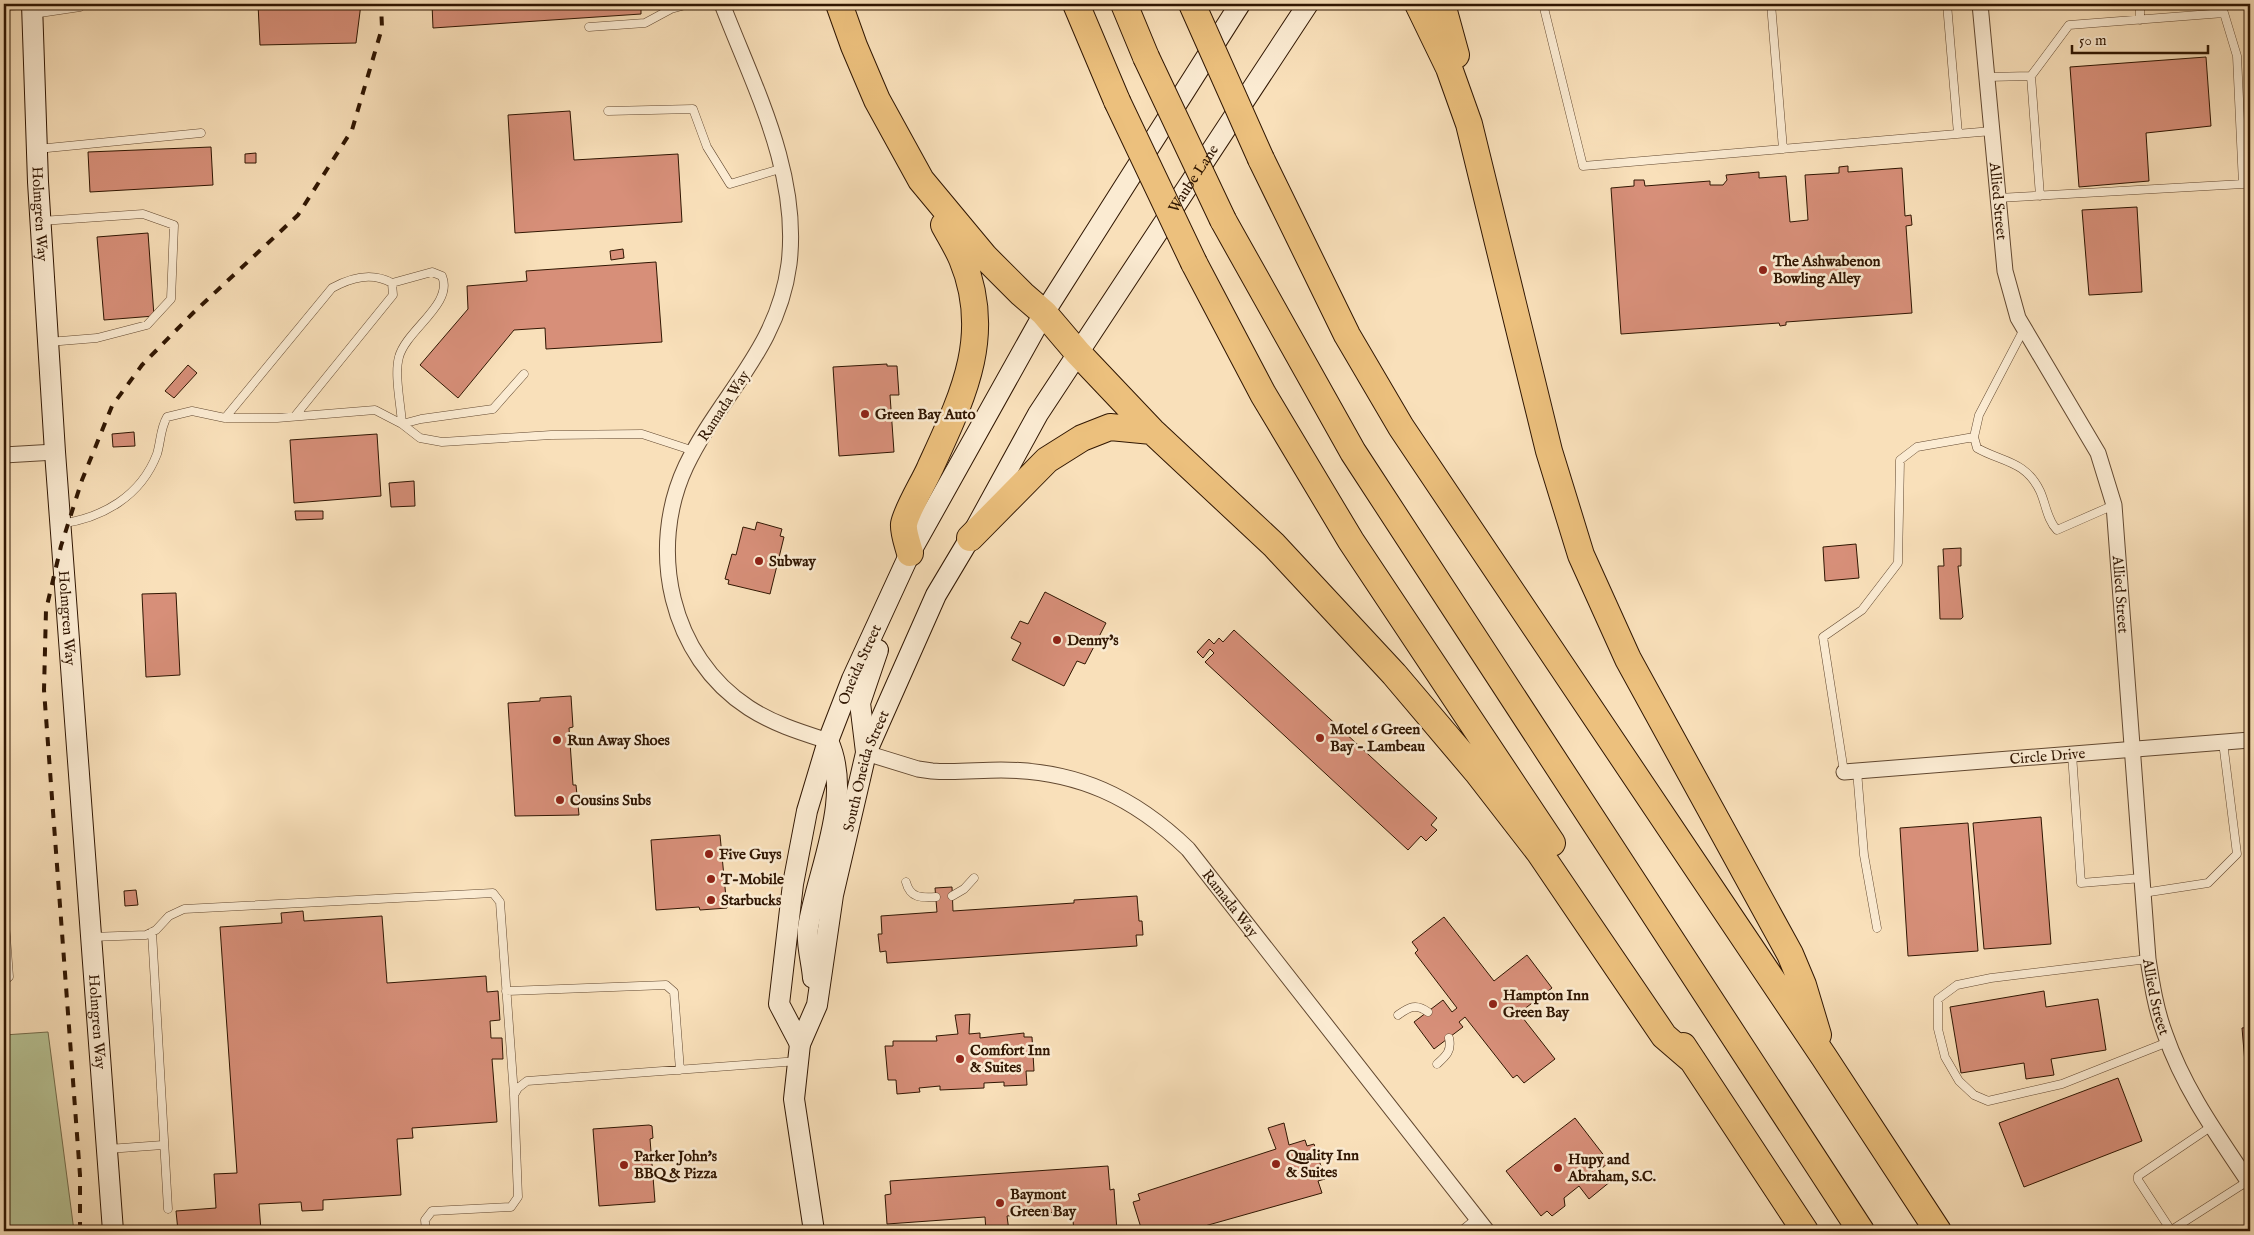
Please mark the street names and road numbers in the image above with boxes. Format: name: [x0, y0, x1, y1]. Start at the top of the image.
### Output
street label: Waube Lane: [1164, 141, 1223, 216]
street label: Allied Street: [1985, 161, 2012, 241]
street label: Holmgren Way: [28, 166, 53, 263]
street label: Ramada Way: [694, 366, 754, 445]
street label: Allied Street: [2108, 554, 2133, 634]
street label: Holmgren Way: [54, 570, 80, 667]
street label: Oneida Street: [833, 621, 885, 708]
street label: South Oneida Street: [839, 707, 893, 834]
street label: Circle Drive: [2009, 744, 2086, 768]
street label: Ramada Way: [1198, 866, 1263, 941]
street label: Allied Street: [2138, 956, 2174, 1038]
street label: Holmgren Way: [84, 974, 110, 1071]

